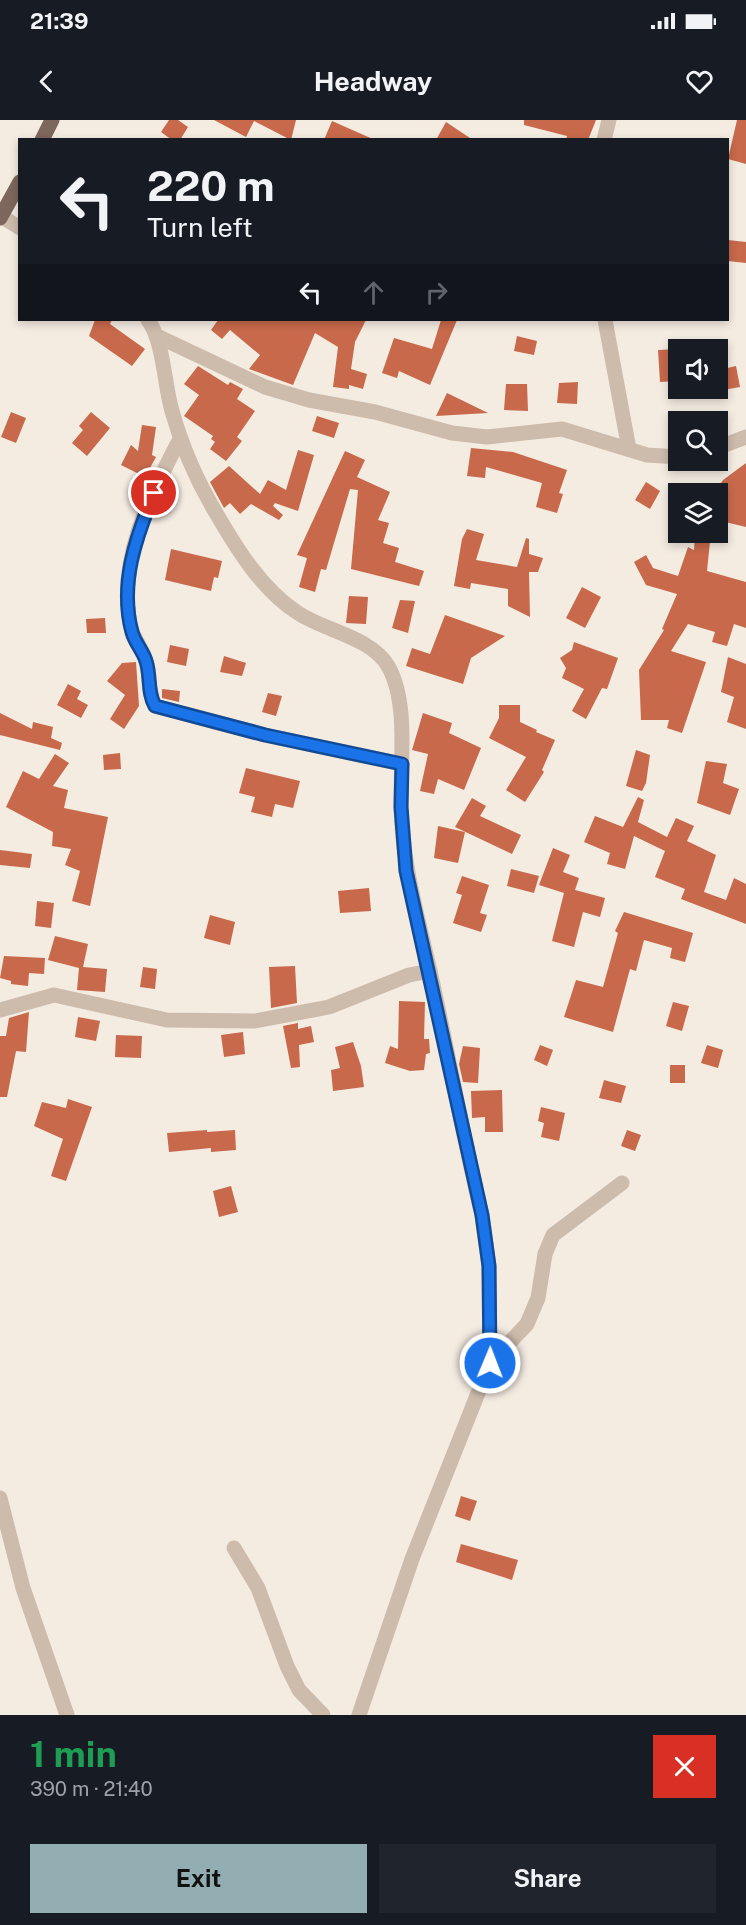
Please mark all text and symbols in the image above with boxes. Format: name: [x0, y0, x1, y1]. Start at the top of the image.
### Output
text: 21:39: [30, 8, 88, 34]
icon: back: [30, 65, 63, 98]
text: Headway: [314, 65, 432, 97]
icon: heart: [683, 65, 716, 98]
text: 220 m: [147, 161, 275, 210]
icon: left: [48, 162, 126, 240]
text: Turn left: [147, 211, 253, 243]
icon: left: [294, 276, 327, 309]
icon: ahead: [357, 276, 390, 309]
icon: right: [420, 276, 453, 309]
map controls: [668, 339, 728, 543]
button: sound: [668, 339, 728, 399]
button: search: [668, 411, 728, 471]
pin: [128, 467, 179, 518]
icon: arrive: [137, 476, 170, 509]
button: layers: [668, 483, 728, 543]
position arrow: [458, 1331, 522, 1395]
text: 1 min: [30, 1733, 117, 1775]
button: close: [653, 1735, 716, 1798]
text: 390 m · 21:40: [30, 1777, 153, 1801]
button: Exit: [30, 1844, 367, 1913]
button: Share: [379, 1844, 716, 1913]

